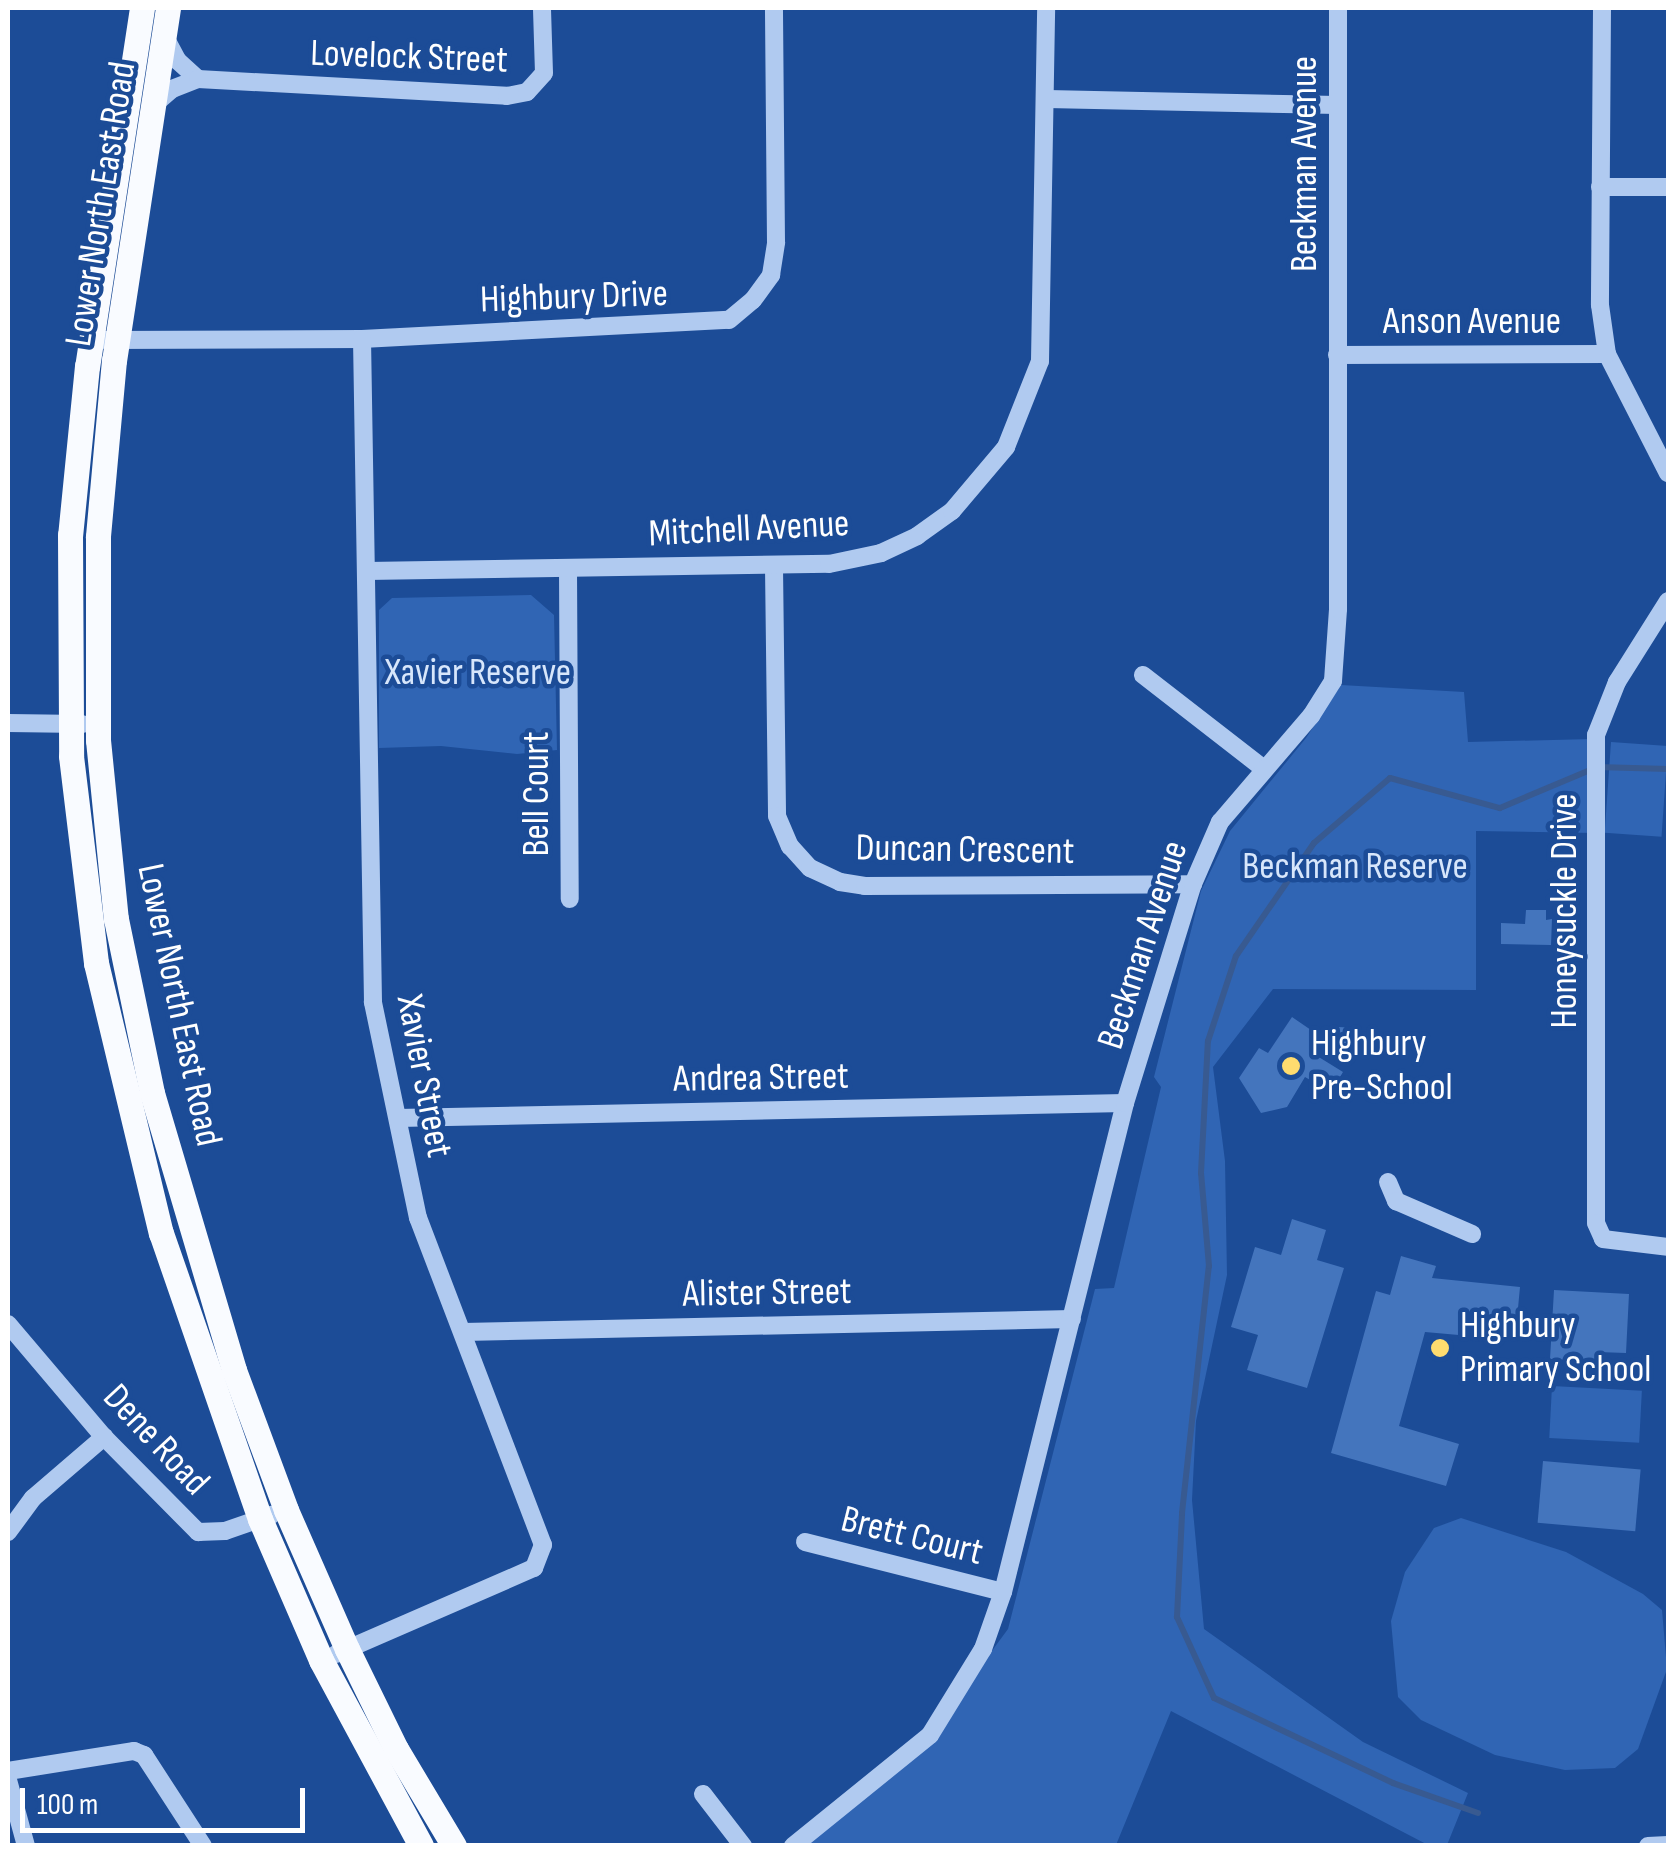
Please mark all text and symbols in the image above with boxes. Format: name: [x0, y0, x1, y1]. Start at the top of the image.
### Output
street label: Lovelock Street: [309, 31, 509, 83]
street label: Beckman Avenue: [1282, 56, 1328, 272]
street label: Lower North East Road: [56, 59, 146, 349]
street label: Highbury Drive: [479, 271, 669, 323]
street label: Anson Avenue: [1383, 299, 1561, 345]
street label: Mitchell Avenue: [648, 501, 850, 557]
park label: Xavier Reserve: [385, 650, 571, 696]
street label: Bell Court: [514, 731, 560, 857]
street label: Honeysuckle Drive: [1542, 794, 1588, 1028]
street label: Duncan Crescent: [855, 825, 1075, 875]
street label: Beckman Avenue: [1088, 835, 1198, 1055]
park label: Beckman Reserve: [1242, 844, 1468, 890]
street label: Lower North East Road: [127, 860, 231, 1150]
street label: Xavier Street: [386, 991, 462, 1161]
place label: Highbury Pre-School: [1311, 1021, 1453, 1110]
street label: Andrea Street: [673, 1054, 849, 1102]
marker: Highbury Pre-School: [1280, 1055, 1302, 1077]
street label: Alister Street: [682, 1269, 852, 1317]
place label: Highbury Primary School: [1460, 1303, 1651, 1392]
marker: Highbury Primary School: [1429, 1337, 1451, 1359]
street label: Dene Road: [93, 1375, 219, 1505]
street label: Brett Court: [837, 1496, 987, 1576]
scale bar: [25, 1768, 310, 1830]
text: 100 m: [37, 1787, 98, 1823]

